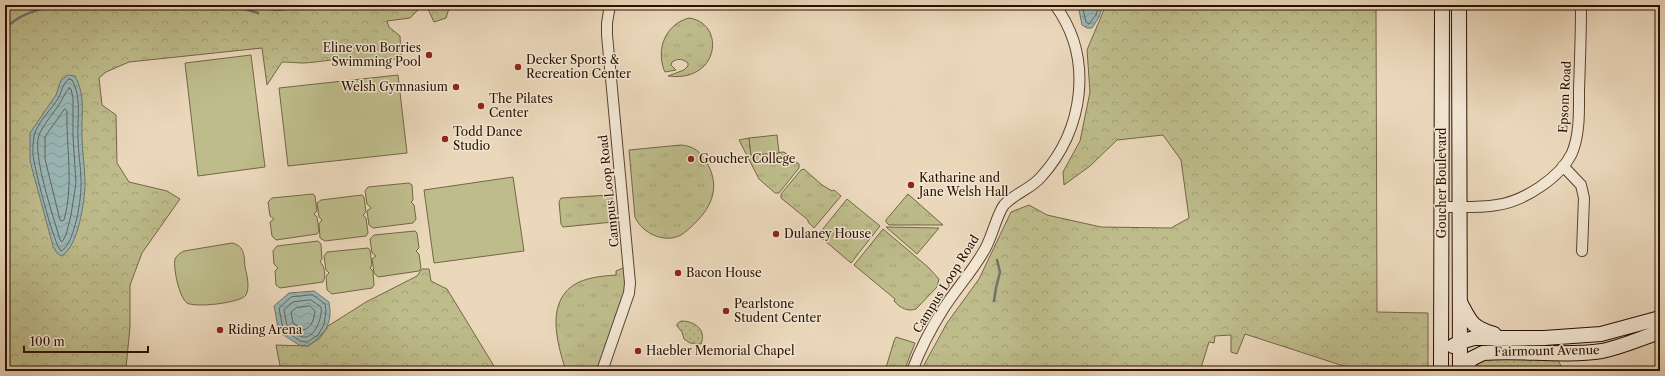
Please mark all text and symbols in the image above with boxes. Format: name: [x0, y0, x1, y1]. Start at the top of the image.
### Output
place label: Eline von Borries Swimming Pool: [323, 40, 421, 69]
marker: Eline von Borries Swimming Pool: [424, 50, 434, 60]
place label: Decker Sports & Recreation Center: [526, 52, 631, 81]
street label: Epsom Road: [1555, 60, 1574, 133]
marker: Decker Sports & Recreation Center: [513, 62, 523, 72]
place label: Welsh Gymnasium: [340, 79, 448, 94]
marker: Welsh Gymnasium: [451, 82, 461, 92]
place label: The Pilates Center: [489, 91, 553, 120]
marker: The Pilates Center: [476, 101, 486, 111]
place label: Todd Dance Studio: [453, 124, 523, 153]
street label: Goucher Boulevard: [1434, 127, 1449, 238]
street label: Campus Loop Road: [595, 133, 622, 248]
marker: Todd Dance Studio: [440, 134, 450, 144]
place label: Goucher College: [699, 151, 796, 166]
marker: Goucher College: [686, 154, 696, 164]
place label: Katharine and Jane Welsh Hall: [917, 170, 1009, 199]
marker: Katharine and Jane Welsh Hall: [906, 180, 916, 190]
place label: Dulaney House: [784, 226, 871, 241]
marker: Dulaney House: [771, 229, 781, 239]
street label: Campus Loop Road: [909, 231, 982, 336]
place label: Bacon House: [686, 265, 762, 280]
marker: Bacon House: [673, 268, 683, 278]
place label: Pearlstone Student Center: [734, 296, 821, 325]
marker: Pearlstone Student Center: [721, 306, 731, 316]
place label: Riding Arena: [228, 322, 303, 337]
marker: Riding Arena: [215, 325, 225, 335]
scale bar: [24, 328, 148, 354]
text: 100 m: [30, 334, 65, 349]
street label: Fairmount Avenue: [1494, 342, 1600, 359]
place label: Haebler Memorial Chapel: [646, 343, 795, 358]
marker: Haebler Memorial Chapel: [633, 346, 643, 356]

